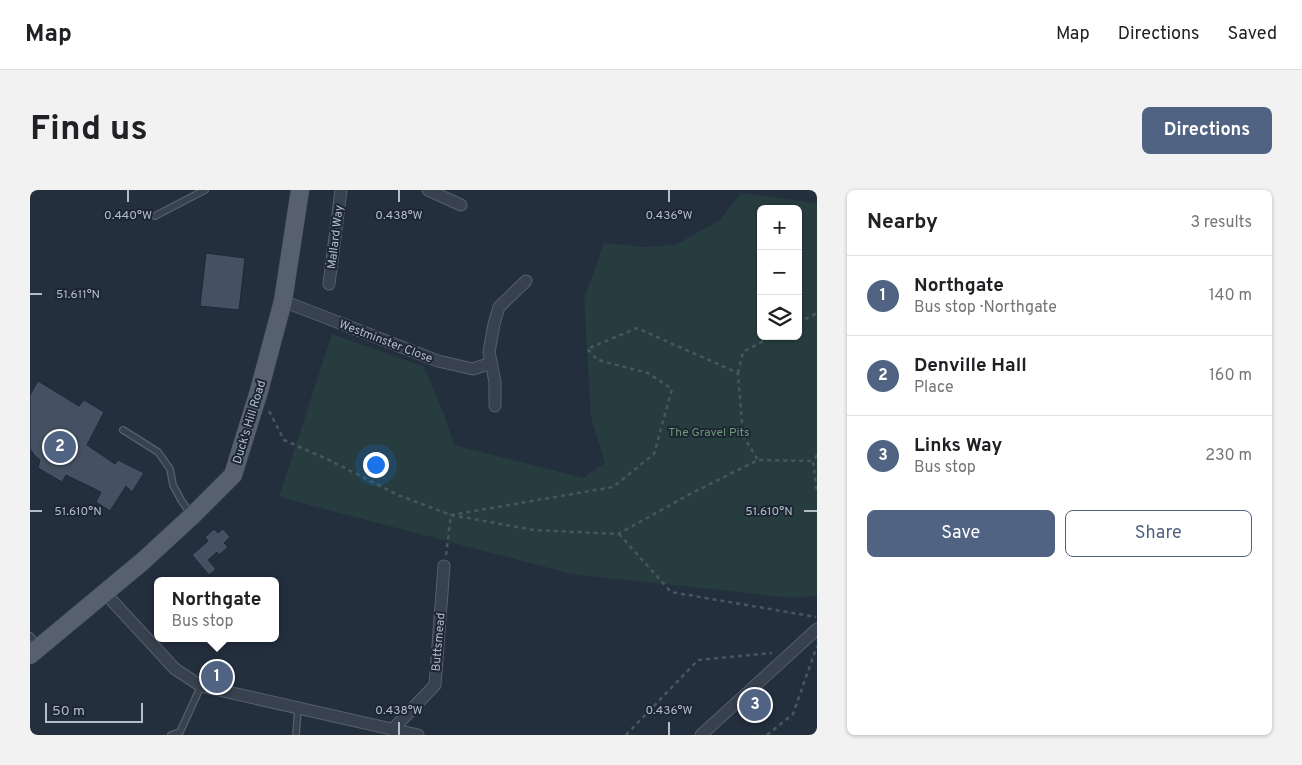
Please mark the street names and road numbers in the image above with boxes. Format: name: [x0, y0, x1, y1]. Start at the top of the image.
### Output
street label: Mallard Way: [324, 204, 348, 270]
street label: Westminster Close: [336, 317, 435, 367]
street label: Duck's Hill Road: [230, 379, 270, 466]
street label: Buttsmead: [428, 612, 450, 672]

